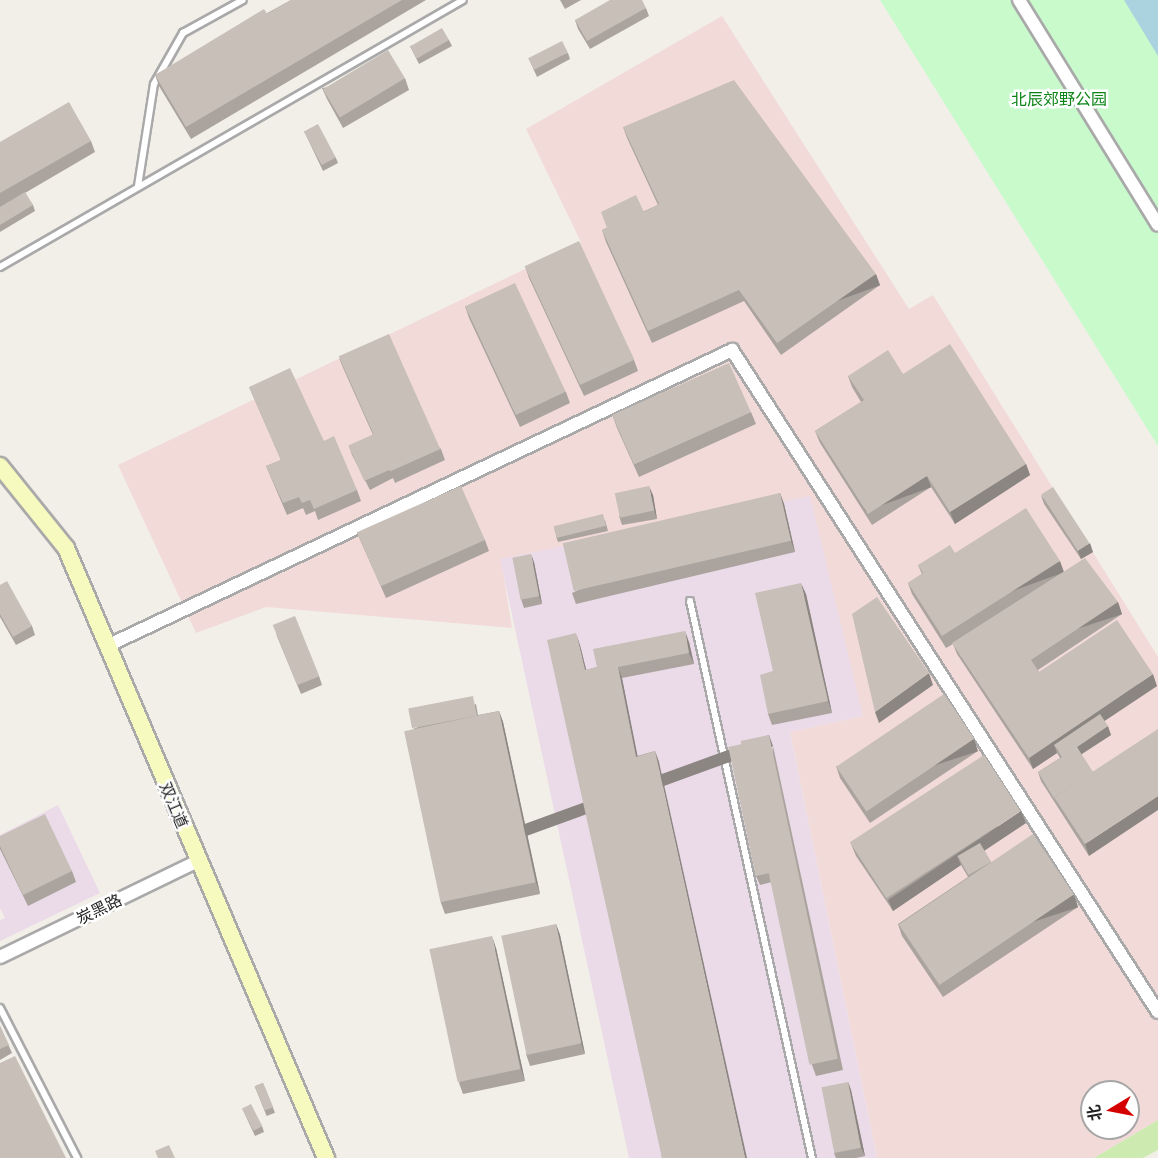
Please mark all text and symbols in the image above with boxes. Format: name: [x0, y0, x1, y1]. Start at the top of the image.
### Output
park label: 北辰郊野公园: [1011, 89, 1107, 109]
street label: 双江道: [156, 779, 192, 831]
street label: 炭黑路: [73, 890, 125, 928]
north arrow: [1080, 1080, 1140, 1140]
text: 北: [1082, 1103, 1106, 1123]

